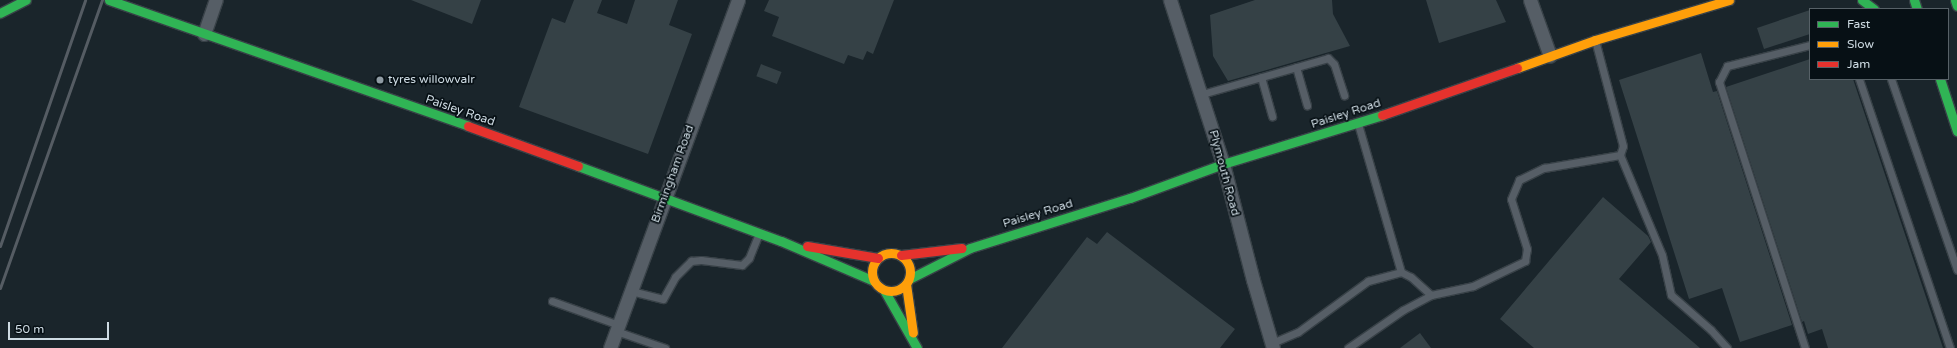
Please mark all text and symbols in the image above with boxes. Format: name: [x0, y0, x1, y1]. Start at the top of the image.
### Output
legend: [1809, 8, 1949, 80]
text: Fast: [1847, 17, 1870, 31]
text: Slow: [1847, 37, 1874, 51]
text: Jam: [1847, 57, 1870, 71]
place label: tyres willowvalr: [388, 73, 475, 87]
marker: tyres willowvalr: [375, 75, 385, 85]
street label: Paisley Road: [423, 92, 497, 130]
street label: Paisley Road: [1309, 96, 1383, 132]
street label: Birmingham Road: [649, 123, 697, 225]
street label: Plymouth Road: [1206, 129, 1242, 217]
street label: Paisley Road: [1001, 196, 1075, 232]
scale bar: [10, 314, 111, 340]
text: 50 m: [15, 322, 44, 336]

